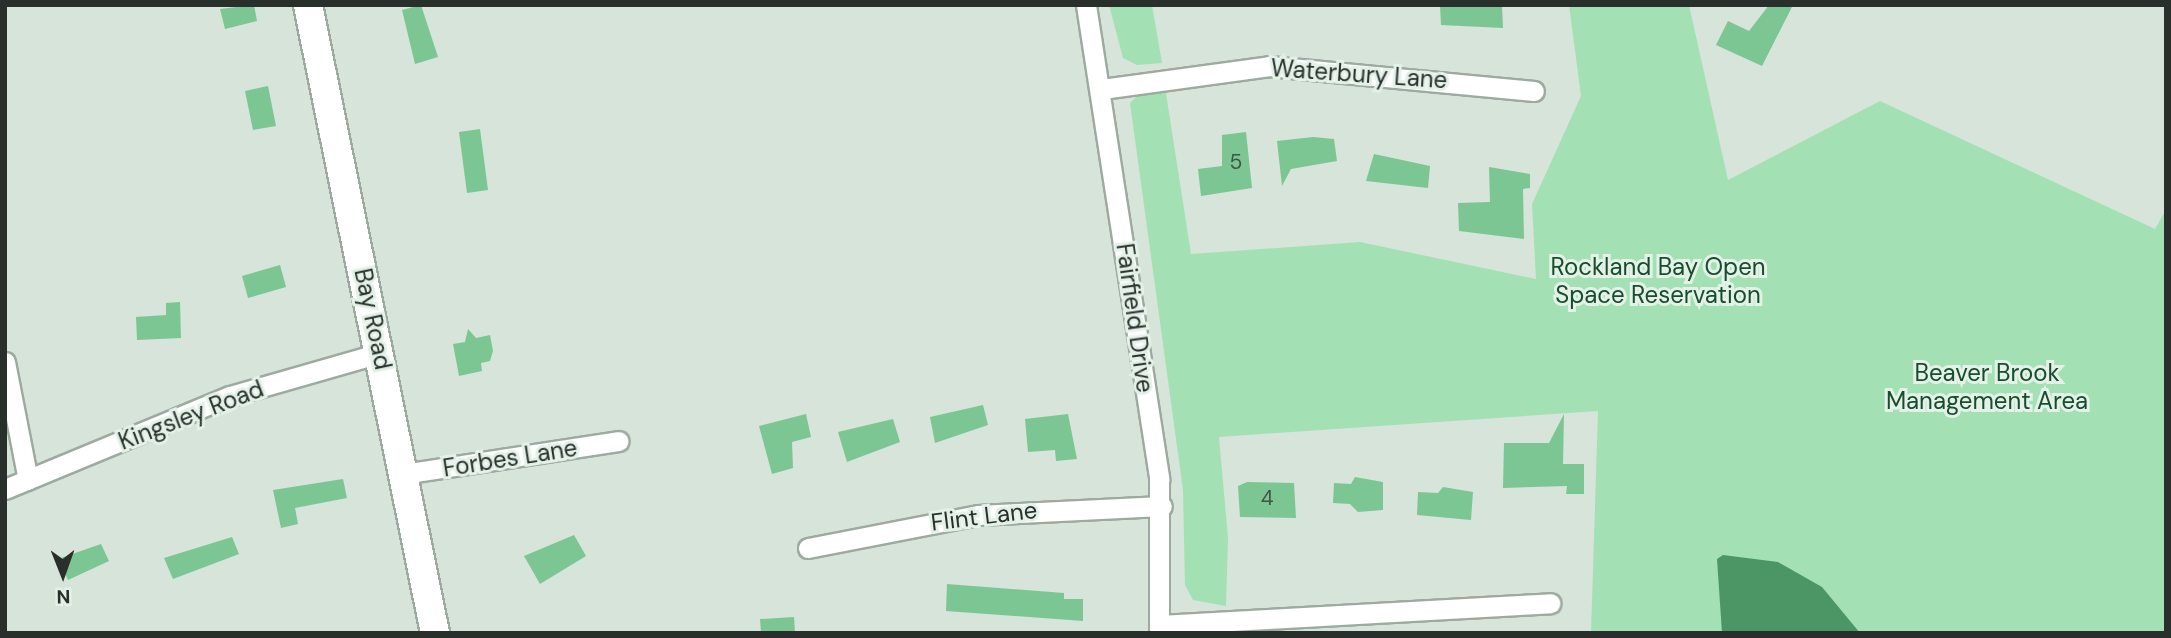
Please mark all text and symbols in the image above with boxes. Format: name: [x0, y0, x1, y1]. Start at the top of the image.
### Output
street label: Waterbury Lane: [1270, 53, 1448, 95]
house number: 5: [1230, 149, 1242, 175]
street label: Fairfield Drive: [1110, 241, 1160, 395]
park label: Rockland Bay Open Space Reservation: [1550, 253, 1766, 309]
street label: Bay Road: [348, 266, 398, 372]
park label: Beaver Brook Management Area: [1886, 359, 2088, 415]
street label: Kingsley Road: [114, 374, 268, 456]
street label: Forbes Lane: [441, 433, 579, 483]
house number: 4: [1261, 485, 1273, 511]
street label: Flint Lane: [929, 495, 1039, 537]
north arrow: [28, 540, 98, 610]
text: N: [56, 584, 71, 609]

